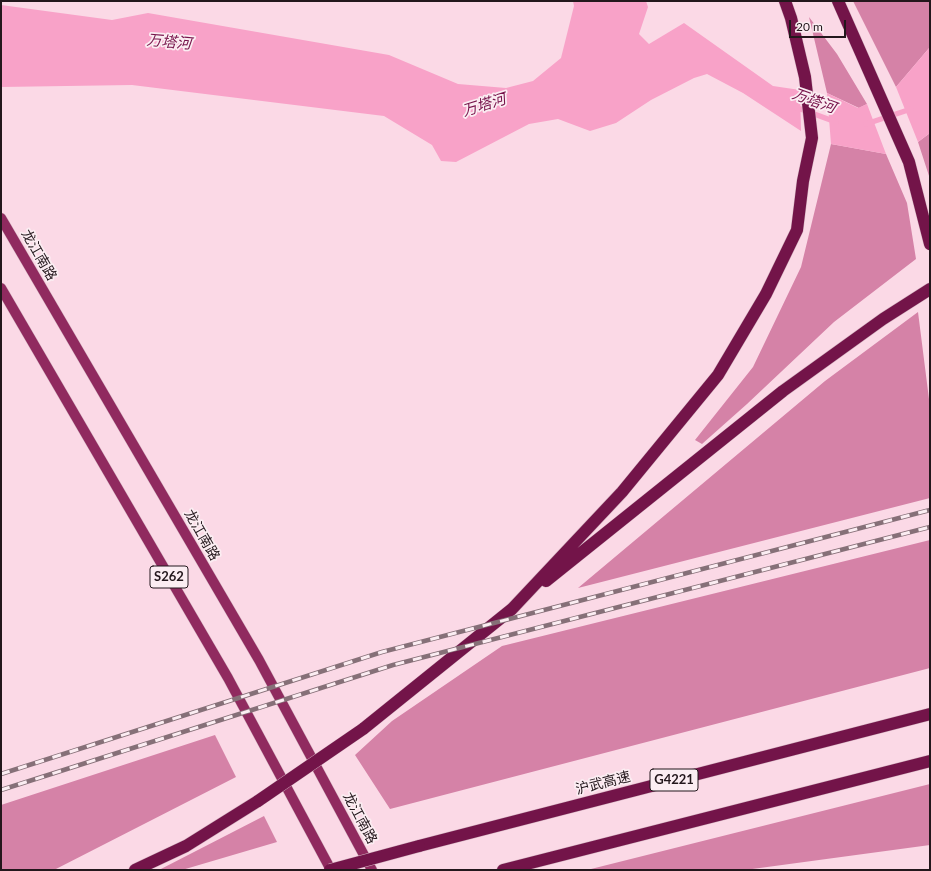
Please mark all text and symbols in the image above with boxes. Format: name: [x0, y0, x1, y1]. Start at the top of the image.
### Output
scale bar: [791, 12, 848, 38]
text: 20 m: [796, 19, 823, 34]
water label: 万塔河: [146, 31, 192, 53]
water label: 万塔河: [790, 85, 838, 117]
water label: 万塔河: [460, 90, 508, 120]
street label: 龙江南路: [18, 227, 60, 283]
street label: 龙江南路: [181, 507, 223, 563]
road number: S262: [150, 566, 188, 588]
street label: 沪武高速: [574, 768, 632, 798]
road number: G4221: [650, 769, 698, 791]
street label: 龙江南路: [339, 789, 381, 847]

